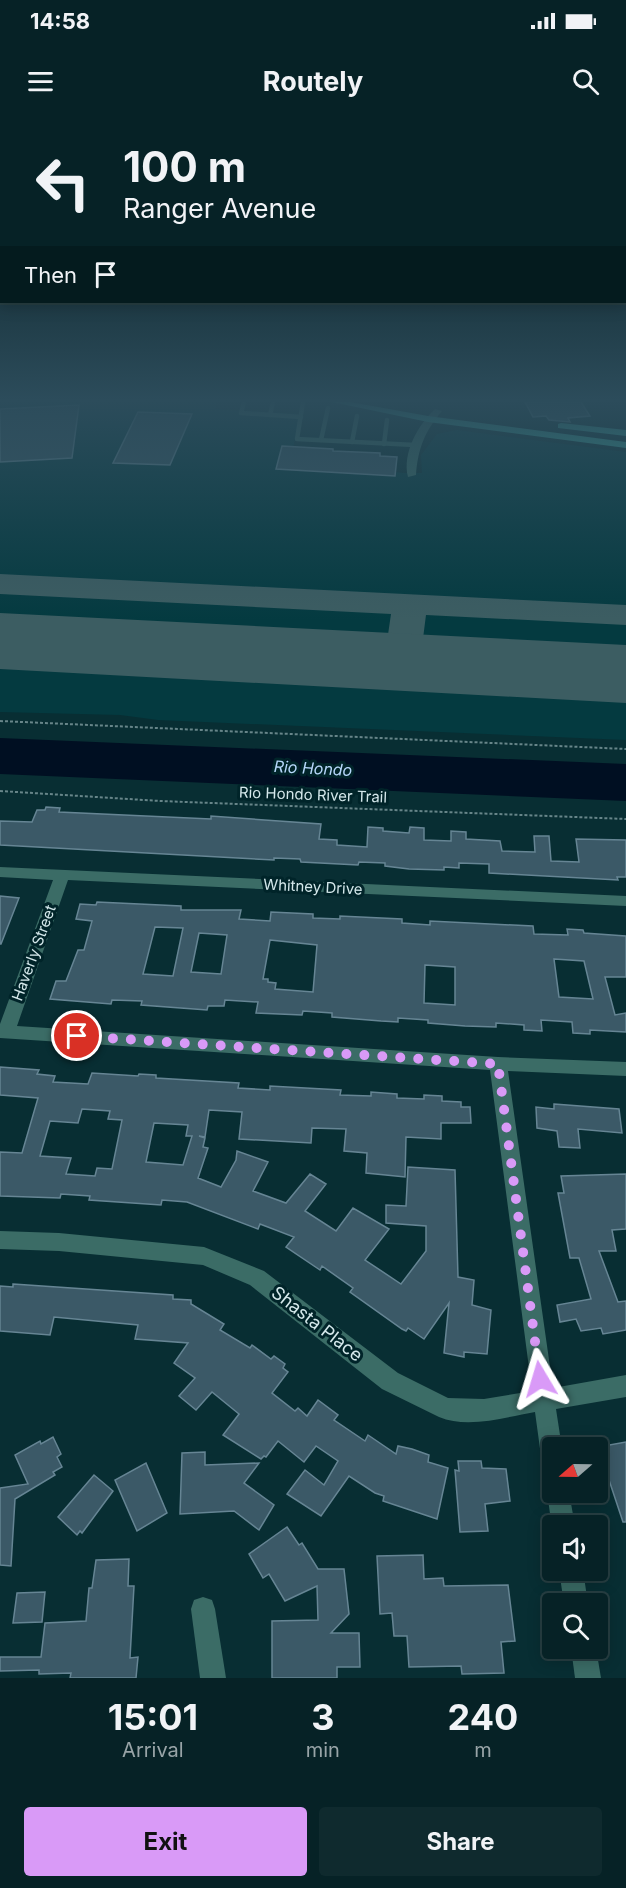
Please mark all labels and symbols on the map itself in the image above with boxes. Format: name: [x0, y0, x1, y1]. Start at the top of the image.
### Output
water label: Rio Hondo: [273, 756, 353, 780]
street label: Rio Hondo River Trail: [239, 782, 387, 807]
street label: Whitney Drive: [263, 874, 363, 899]
street label: Haverly Street: [7, 902, 60, 1003]
pin: [51, 1010, 102, 1061]
street label: Shasta Place: [268, 1282, 367, 1366]
position arrow: [508, 1347, 572, 1411]
north arrow: [542, 1437, 608, 1503]

